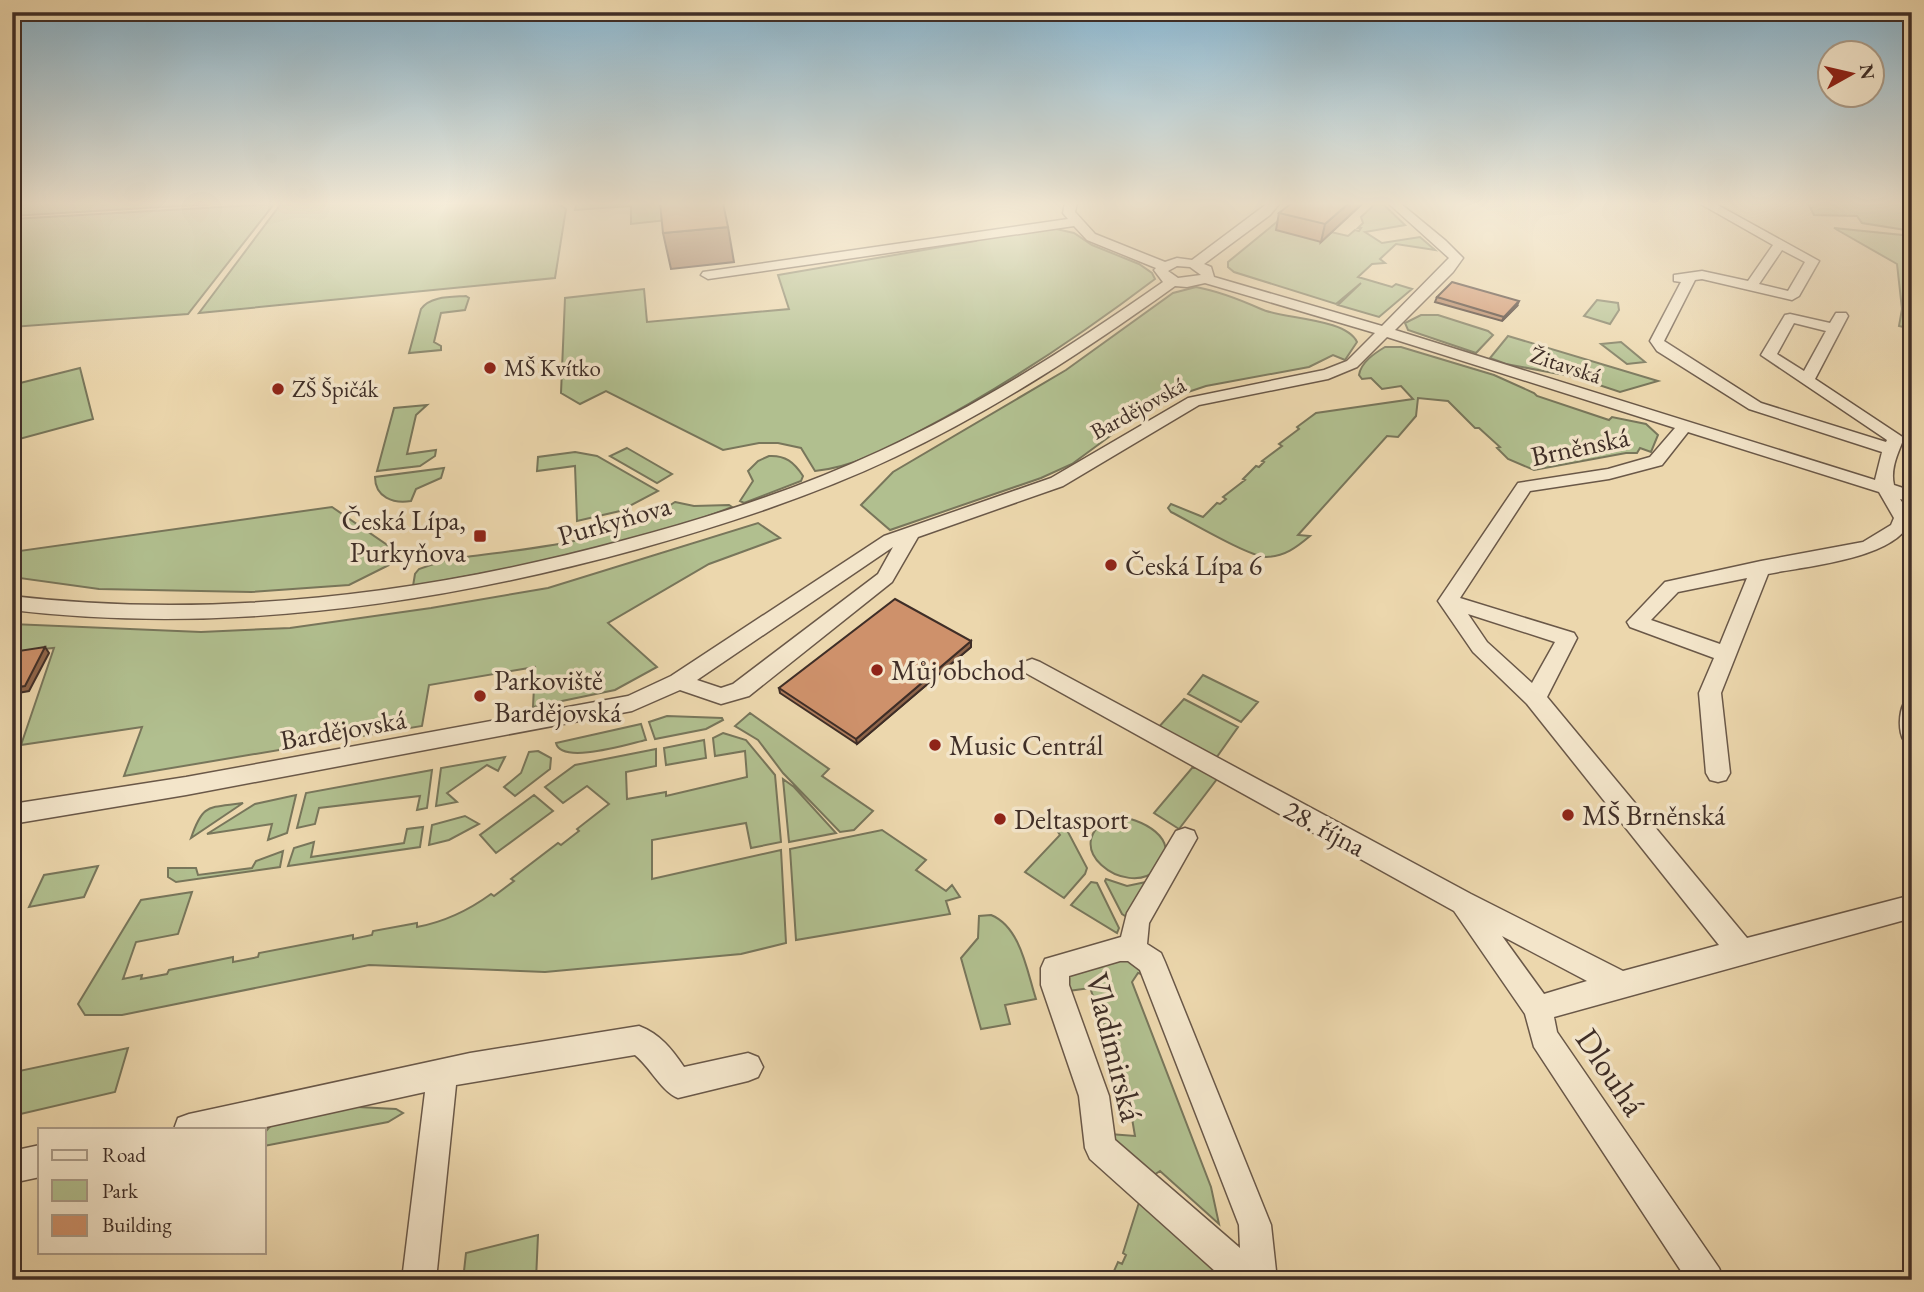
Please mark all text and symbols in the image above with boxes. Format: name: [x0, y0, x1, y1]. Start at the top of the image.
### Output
north arrow: [1815, 38, 1885, 108]
text: N: [1854, 62, 1881, 82]
street label: Žitavská: [1527, 339, 1606, 391]
place label: MŠ Kvítko: [504, 353, 601, 383]
marker: MŠ Kvítko: [482, 360, 498, 376]
street label: Bardějovská: [1085, 369, 1192, 446]
place label: ZŠ Špičák: [292, 374, 380, 404]
marker: ZŠ Špičák: [270, 381, 286, 397]
street label: Brněnská: [1528, 418, 1633, 474]
street label: Purkyňova: [553, 486, 676, 553]
place label: Česká Lípa, Purkyňova: [341, 502, 467, 570]
marker: Česká Lípa, Purkyňova: [472, 528, 488, 544]
place label: Česká Lípa 6: [1125, 547, 1262, 583]
marker: Česká Lípa 6: [1103, 557, 1119, 573]
place label: Můj obchod: [891, 652, 1026, 688]
place label: Parkoviště Bardějovská: [494, 662, 622, 730]
marker: Můj obchod: [869, 662, 885, 678]
marker: Parkoviště Bardějovská: [472, 688, 488, 704]
street label: Bardějovská: [277, 700, 410, 758]
place label: Music Centrál: [949, 727, 1104, 763]
marker: Music Centrál: [927, 737, 943, 753]
street label: 28. října: [1278, 792, 1373, 865]
place label: MŠ Brněnská: [1582, 797, 1726, 833]
place label: Deltasport: [1014, 801, 1129, 837]
marker: MŠ Brněnská: [1560, 807, 1576, 823]
marker: Deltasport: [992, 811, 1008, 827]
street label: Vladimirská: [1076, 968, 1154, 1127]
street label: Dlouhá: [1566, 1020, 1656, 1125]
legend: [38, 1128, 266, 1254]
text: Road: [102, 1141, 146, 1168]
text: Park: [102, 1177, 139, 1204]
text: Building: [102, 1211, 172, 1238]

